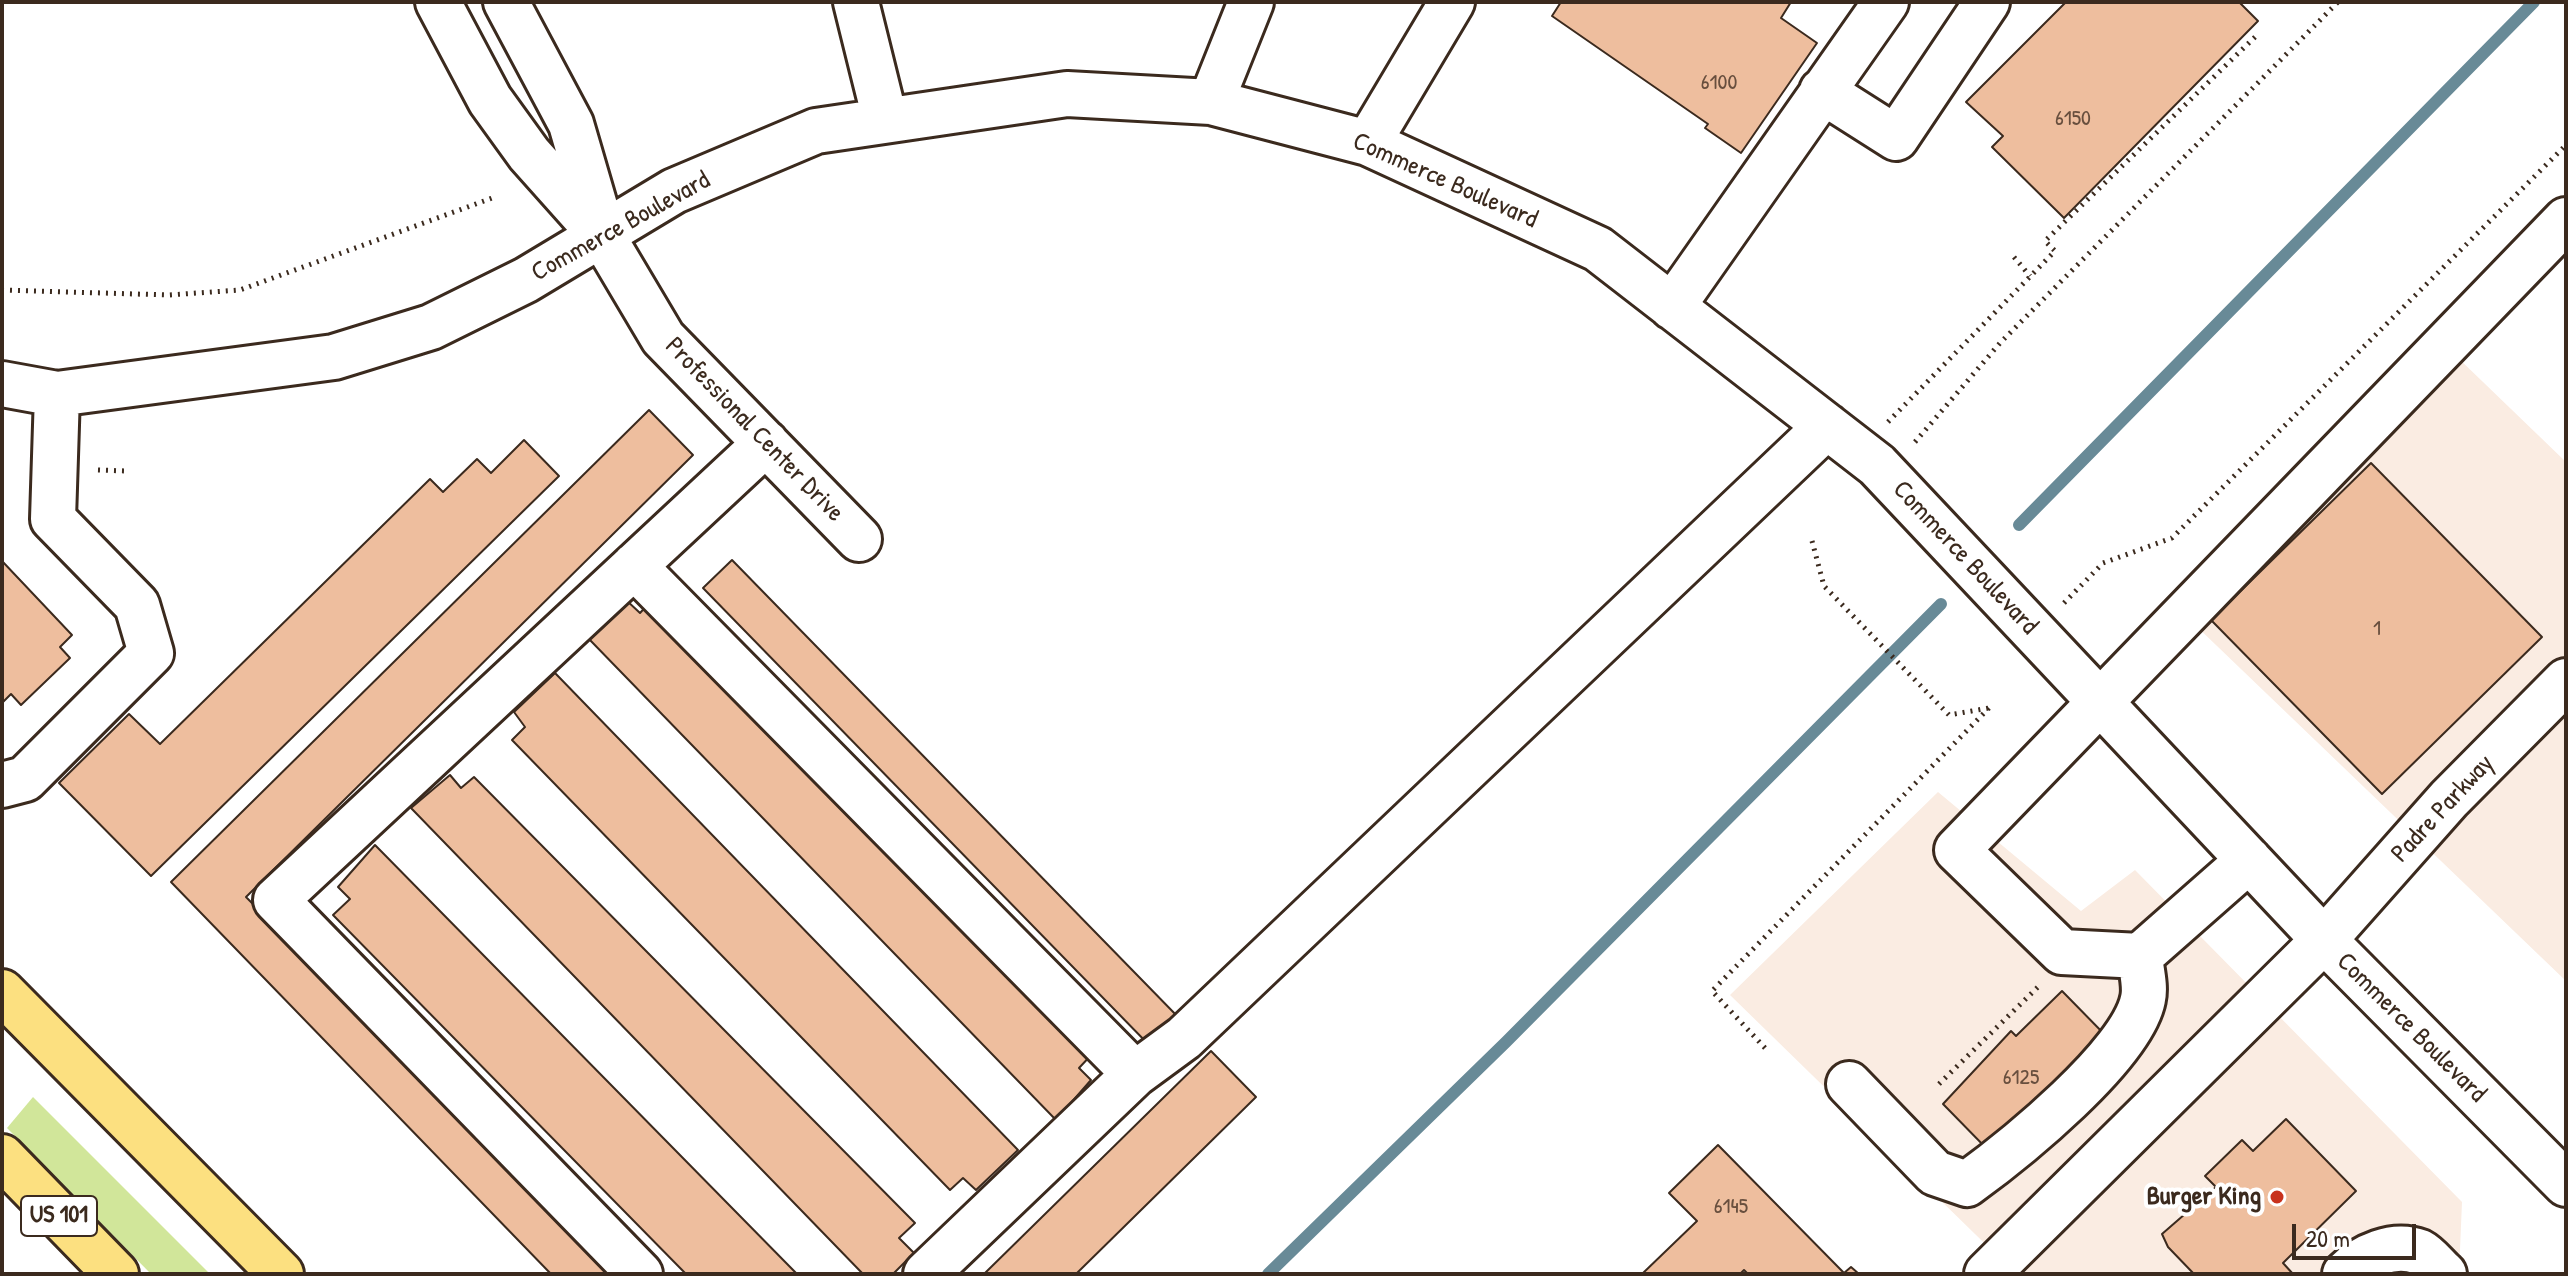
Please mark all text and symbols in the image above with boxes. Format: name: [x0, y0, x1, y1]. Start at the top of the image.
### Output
house number: 6100: [1701, 70, 1737, 96]
house number: 6150: [2055, 106, 2091, 132]
street label: Commerce Boulevard: [1348, 126, 1542, 236]
street label: Commerce Boulevard: [526, 165, 716, 289]
street label: Professional Center Drive: [658, 331, 850, 529]
street label: Commerce Boulevard: [1886, 475, 2044, 641]
house number: 1: [2373, 616, 2381, 642]
street label: Padre Parkway: [2385, 749, 2501, 869]
street label: Commerce Boulevard: [2330, 947, 2492, 1109]
house number: 6125: [2003, 1065, 2039, 1091]
place label: Burger King: [2147, 1181, 2261, 1213]
marker: Burger King: [2268, 1188, 2286, 1206]
house number: 6145: [1714, 1194, 1748, 1220]
road number: US 101: [21, 1196, 97, 1236]
scale bar: [2296, 1208, 2420, 1258]
text: 20 m: [2306, 1222, 2350, 1254]

